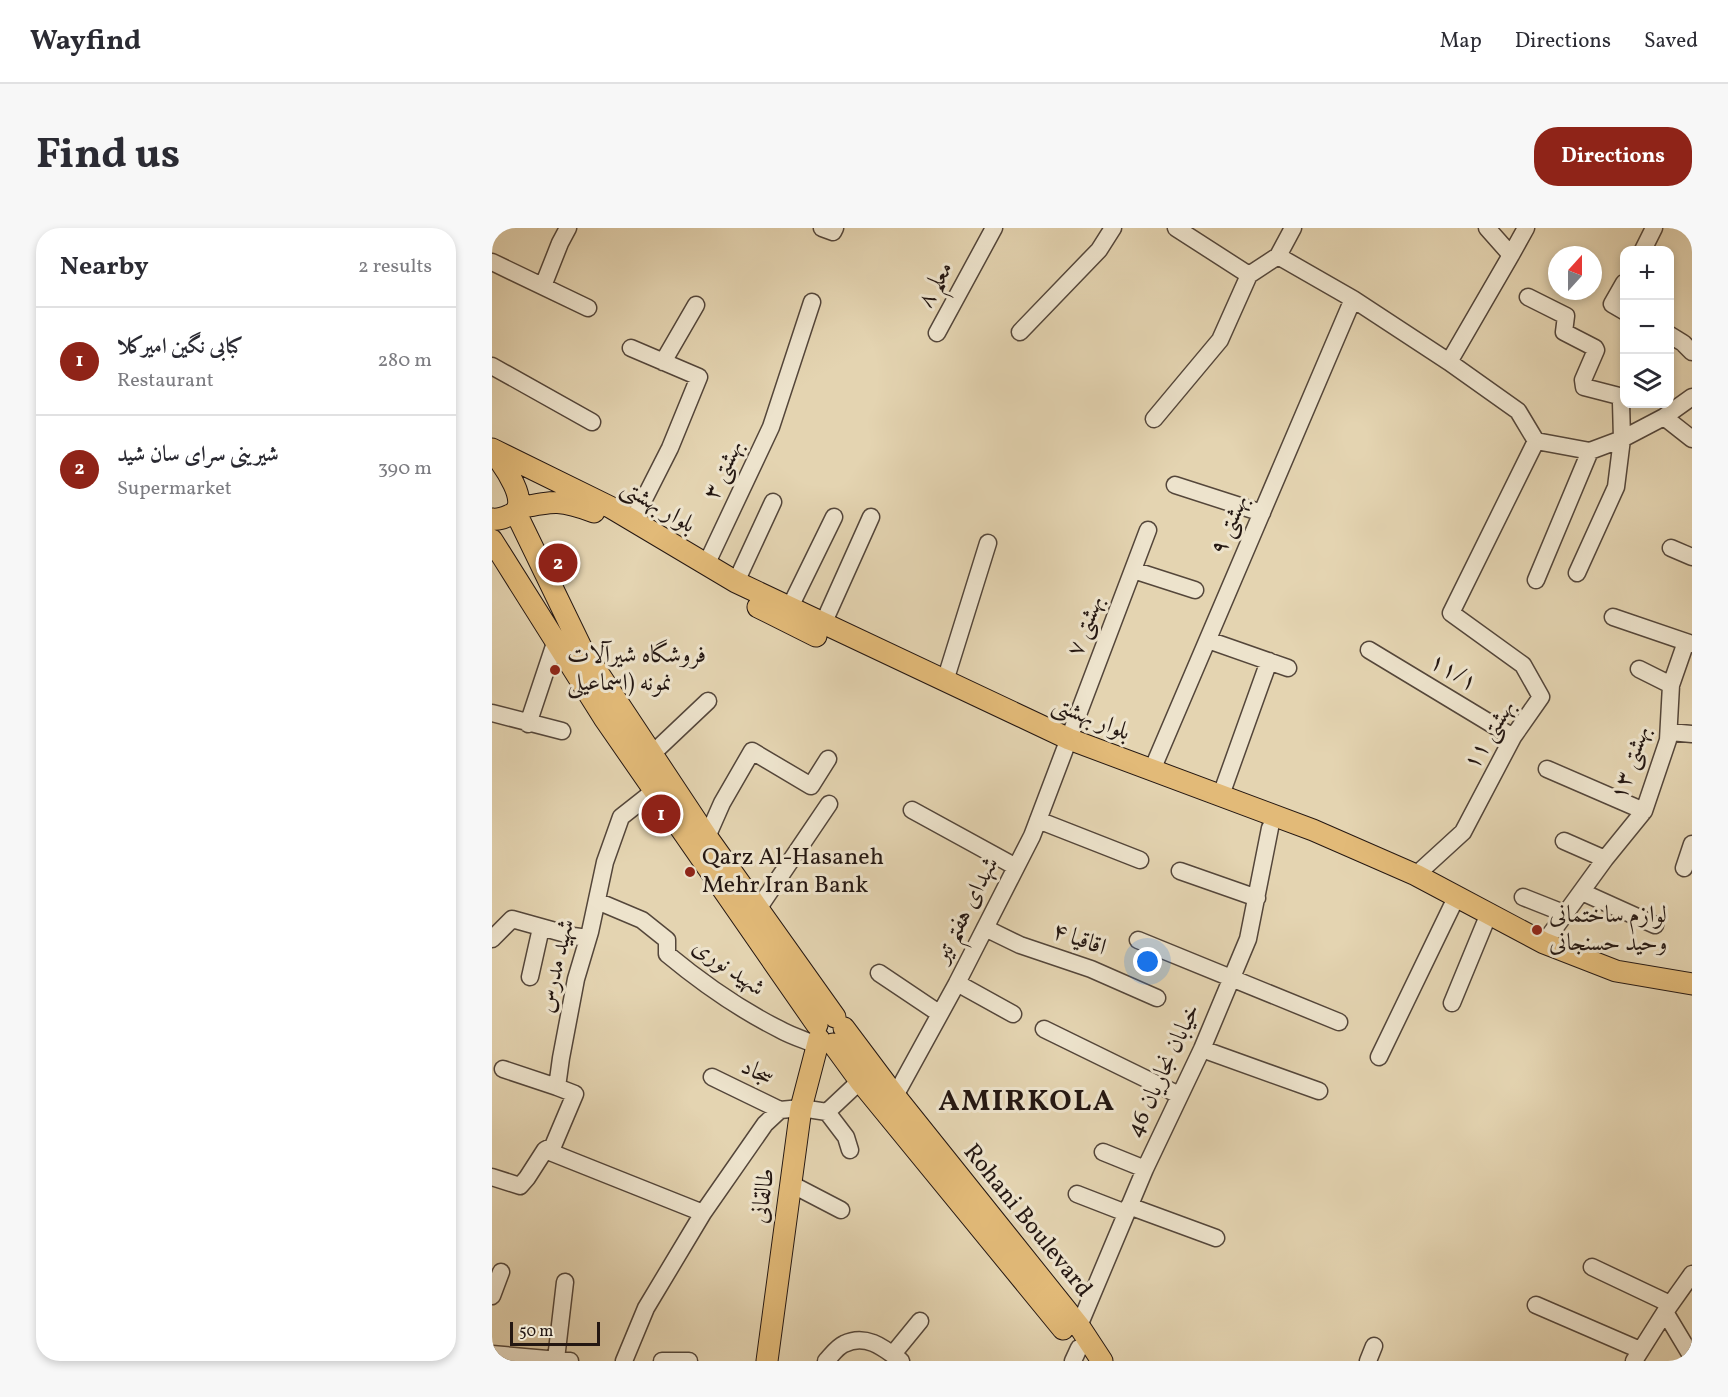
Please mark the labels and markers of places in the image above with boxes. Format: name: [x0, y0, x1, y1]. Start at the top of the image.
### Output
pin: 2: [538, 540, 578, 586]
place label: فروشگاه شیرآلات نمونه (اسماعیلی: [567, 639, 706, 701]
marker: فروشگاه شیرآلات نمونه (اسماعیلی: [548, 663, 562, 677]
pin: 1: [642, 792, 680, 836]
place label: Qarz Al-Hasaneh Mehr Iran Bank: [702, 841, 884, 903]
marker: Qarz Al-Hasaneh Mehr Iran Bank: [683, 865, 697, 879]
place label: لوازم ساختمانی وحید حسنجانی: [1549, 899, 1667, 961]
marker: لوازم ساختمانی وحید حسنجانی: [1530, 923, 1544, 937]

